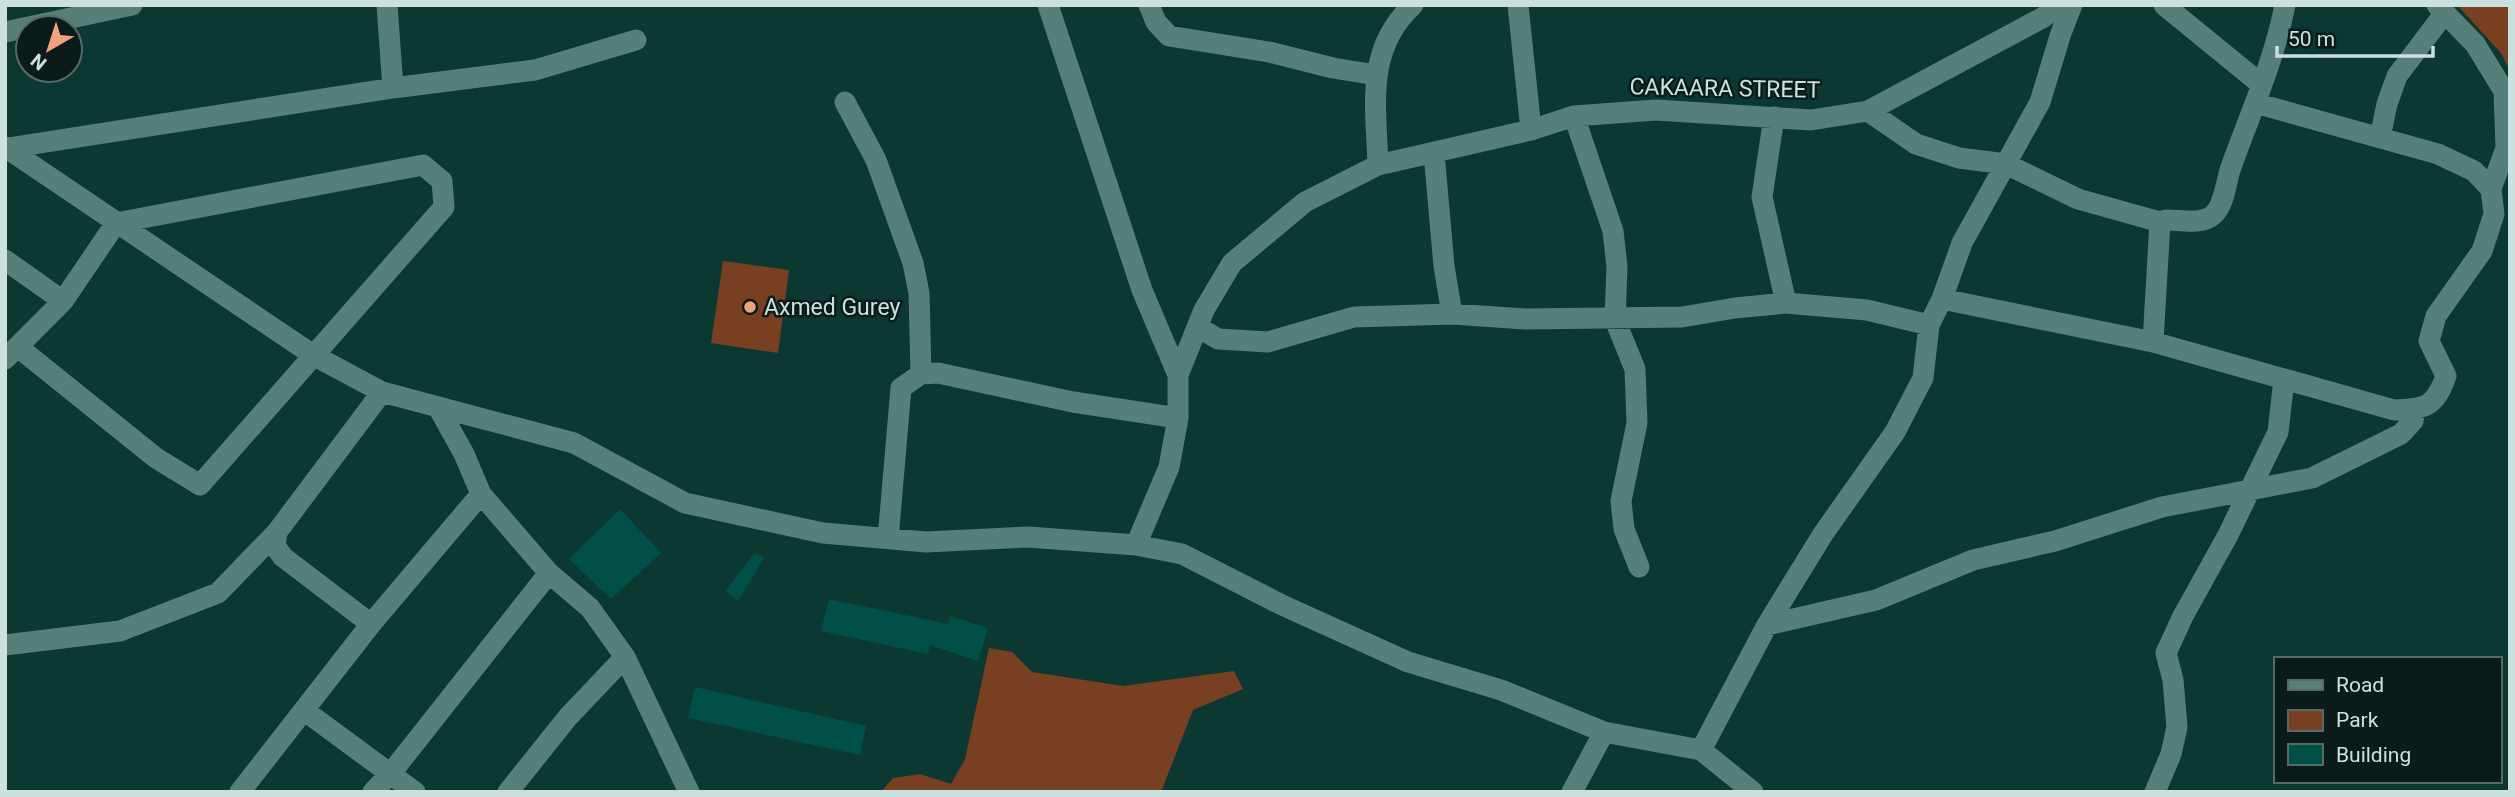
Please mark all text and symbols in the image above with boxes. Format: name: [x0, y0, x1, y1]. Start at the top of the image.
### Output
north arrow: [14, 14, 84, 84]
scale bar: [2277, 14, 2433, 58]
text: 50 m: [2288, 27, 2335, 51]
text: N: [26, 49, 51, 75]
street label: CAKAARA STREET: [1629, 73, 1821, 104]
place label: Axmed Gurey: [764, 294, 900, 321]
marker: Axmed Gurey: [742, 299, 758, 315]
legend: [2274, 657, 2501, 783]
text: Road: [2336, 673, 2384, 697]
text: Park: [2336, 708, 2379, 732]
text: Building: [2336, 743, 2411, 767]

